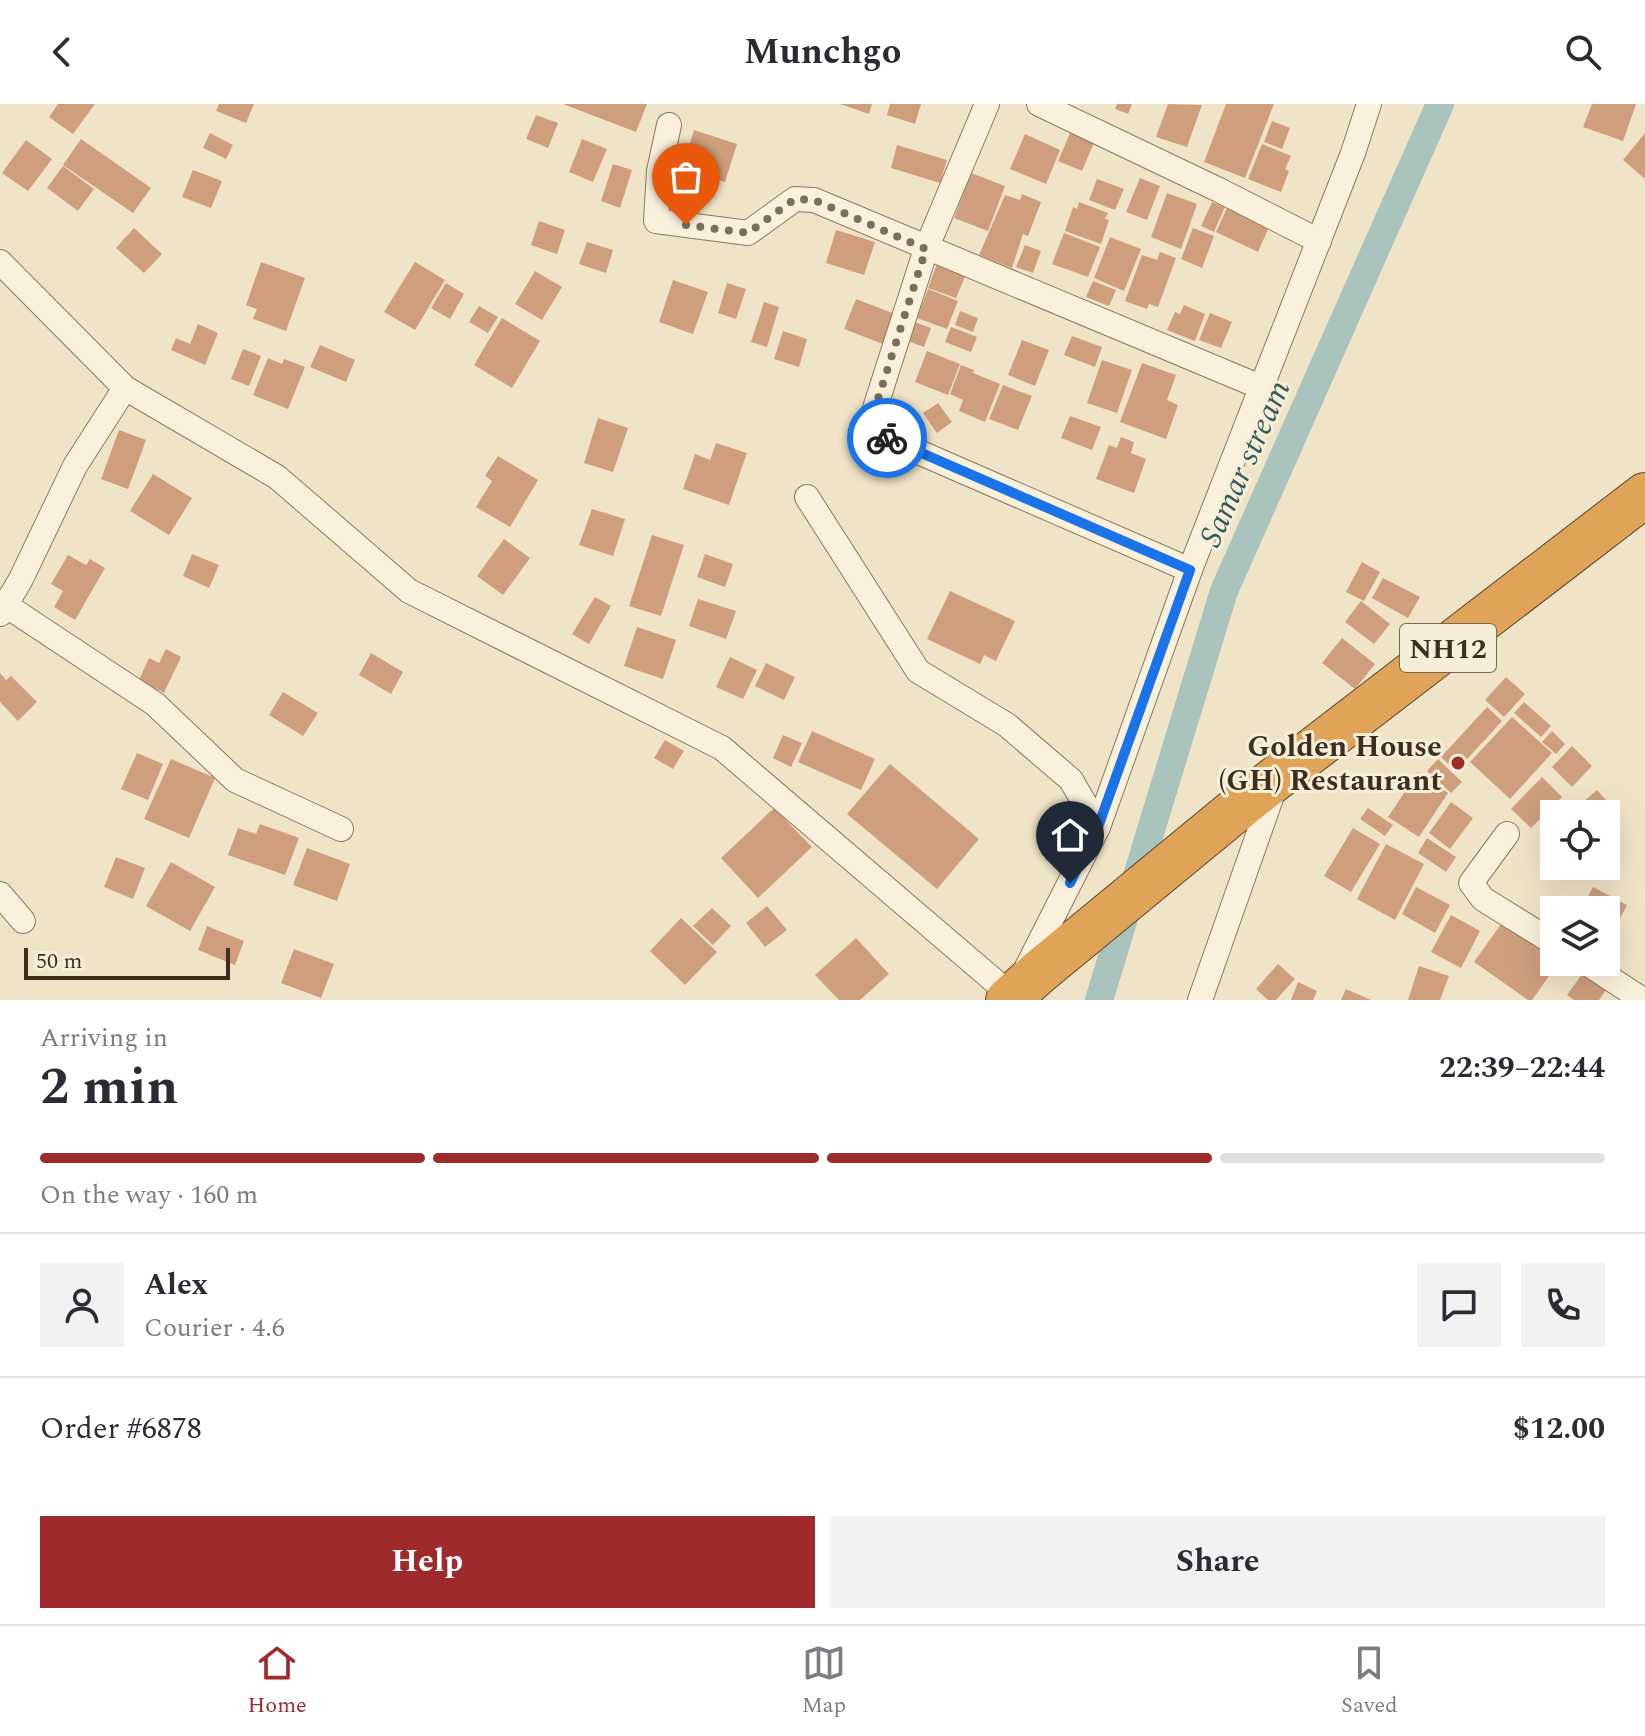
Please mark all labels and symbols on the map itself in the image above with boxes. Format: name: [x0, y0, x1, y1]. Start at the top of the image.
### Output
pin: [652, 143, 720, 225]
water label: Samar stream: [1187, 372, 1304, 555]
courier: [847, 398, 927, 478]
road number: NH12: [1400, 624, 1496, 672]
place label: Golden House (GH) Restaurant: [1218, 724, 1442, 804]
marker: Golden House (GH) Restaurant: [1449, 754, 1467, 772]
pin: [1036, 801, 1104, 883]
scale bar: [24, 944, 230, 980]

